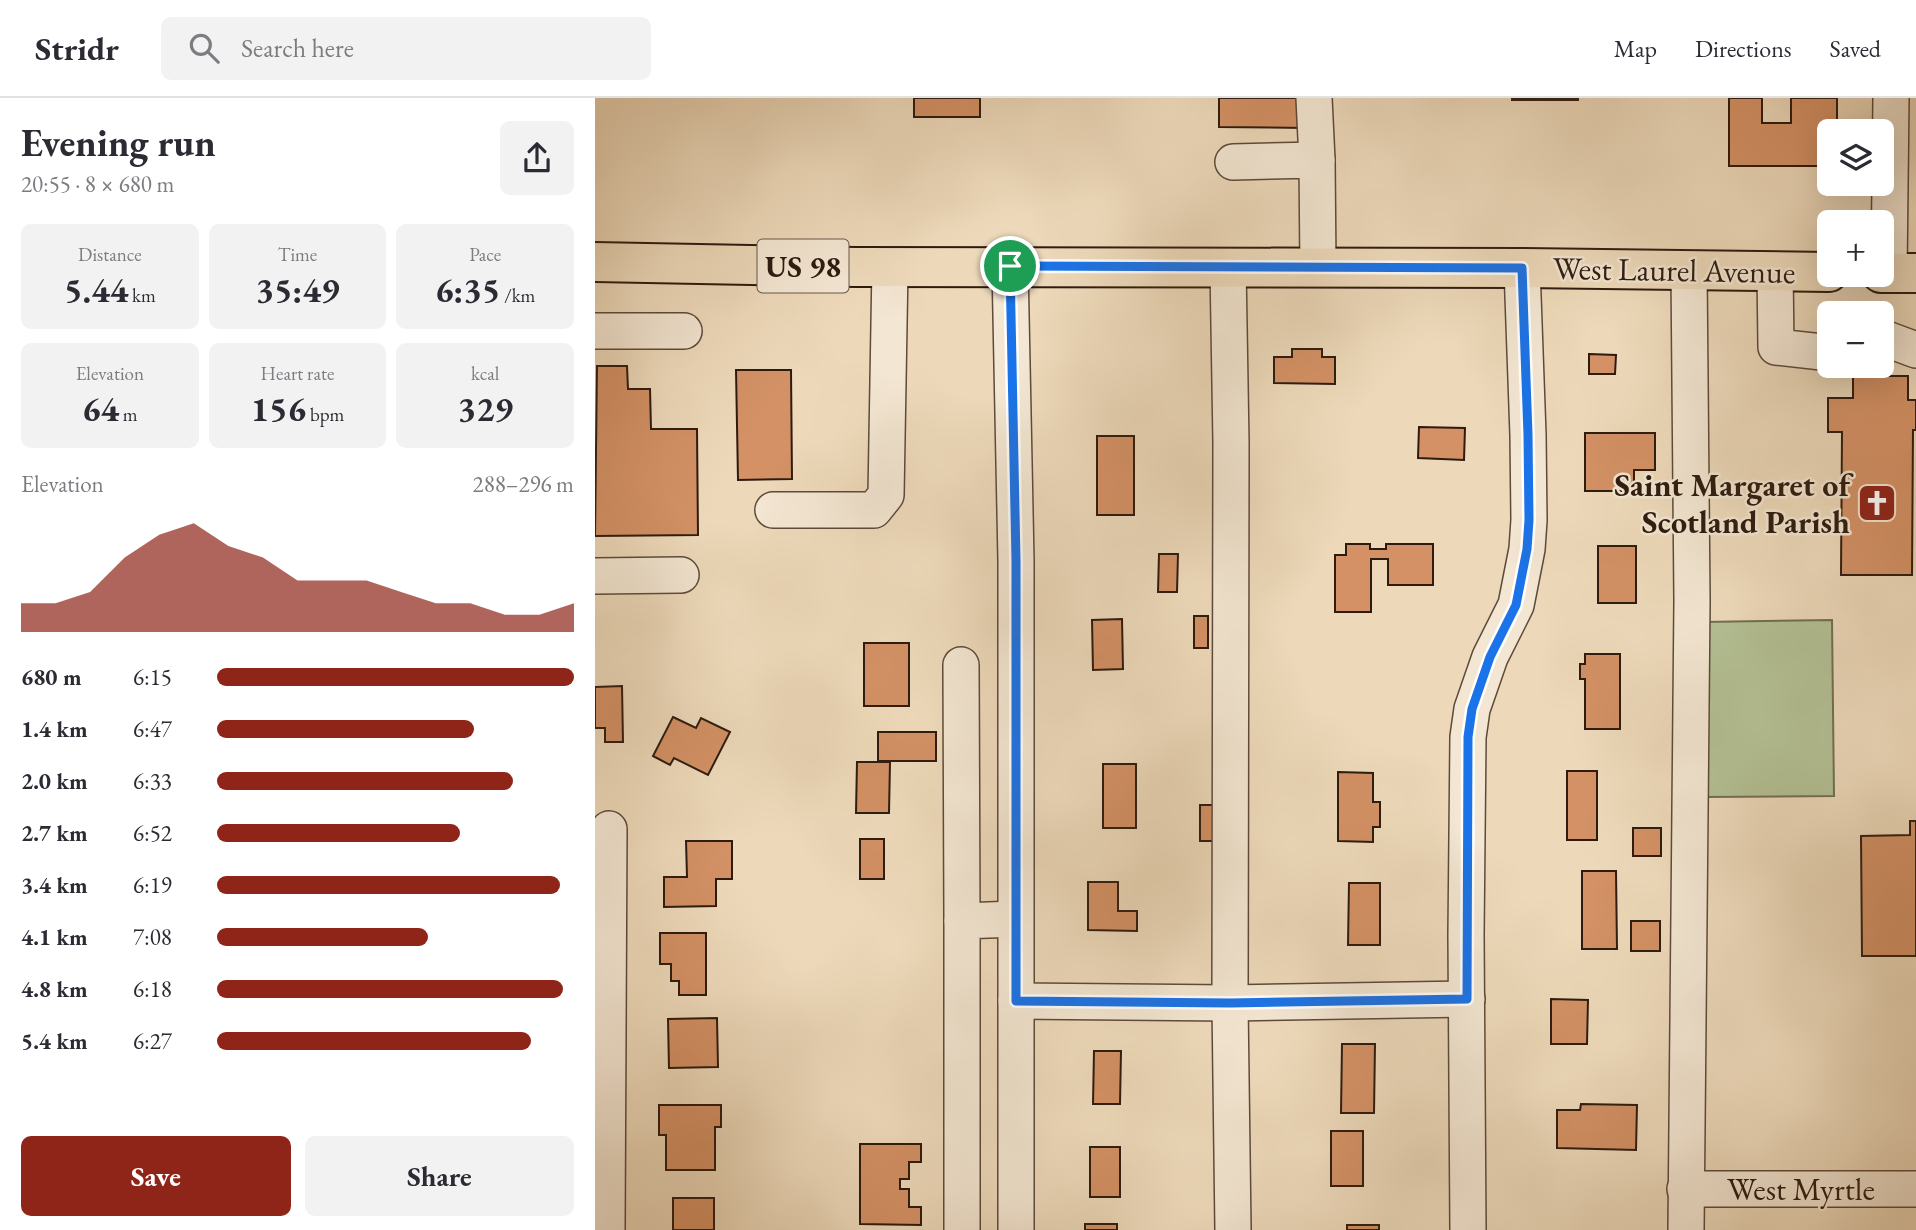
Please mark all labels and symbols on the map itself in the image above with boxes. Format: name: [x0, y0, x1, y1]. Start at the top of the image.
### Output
pin: [980, 236, 1040, 296]
road number: US 98: [757, 240, 849, 292]
street label: West Laurel Avenue: [1552, 247, 1796, 293]
place label: Saint Margaret of Scotland Parish: [1614, 464, 1853, 543]
church icon: Saint Margaret of Scotland Parish: [1856, 482, 1898, 524]
street label: West Myrtle: [1727, 1168, 1875, 1210]

